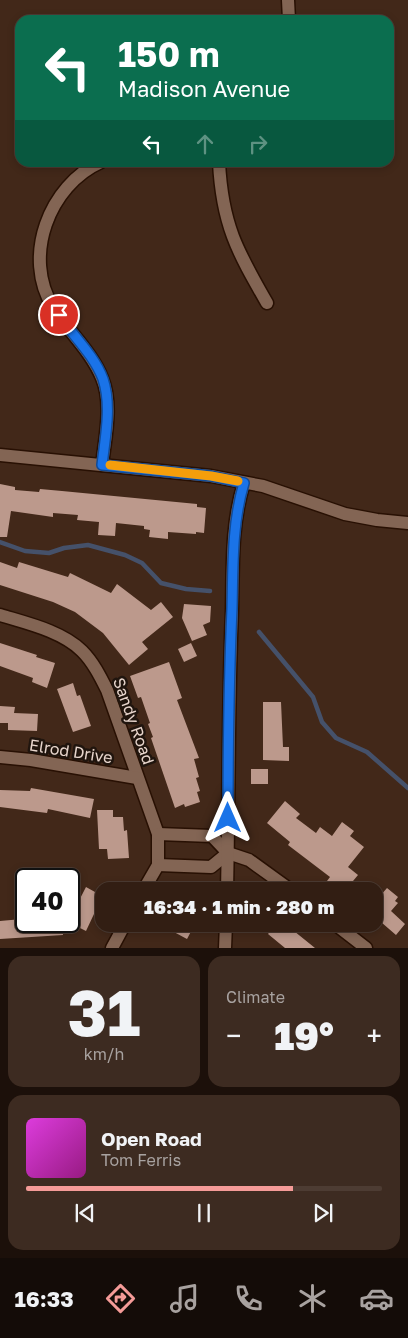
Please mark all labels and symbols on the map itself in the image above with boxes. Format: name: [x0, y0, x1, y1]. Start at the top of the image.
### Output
pin: [38, 294, 80, 336]
street label: Sandy Road: [109, 675, 159, 767]
street label: Elrod Drive: [28, 735, 114, 767]
position arrow: [201, 791, 253, 843]
speed limit sign: 40: [15, 868, 80, 933]

